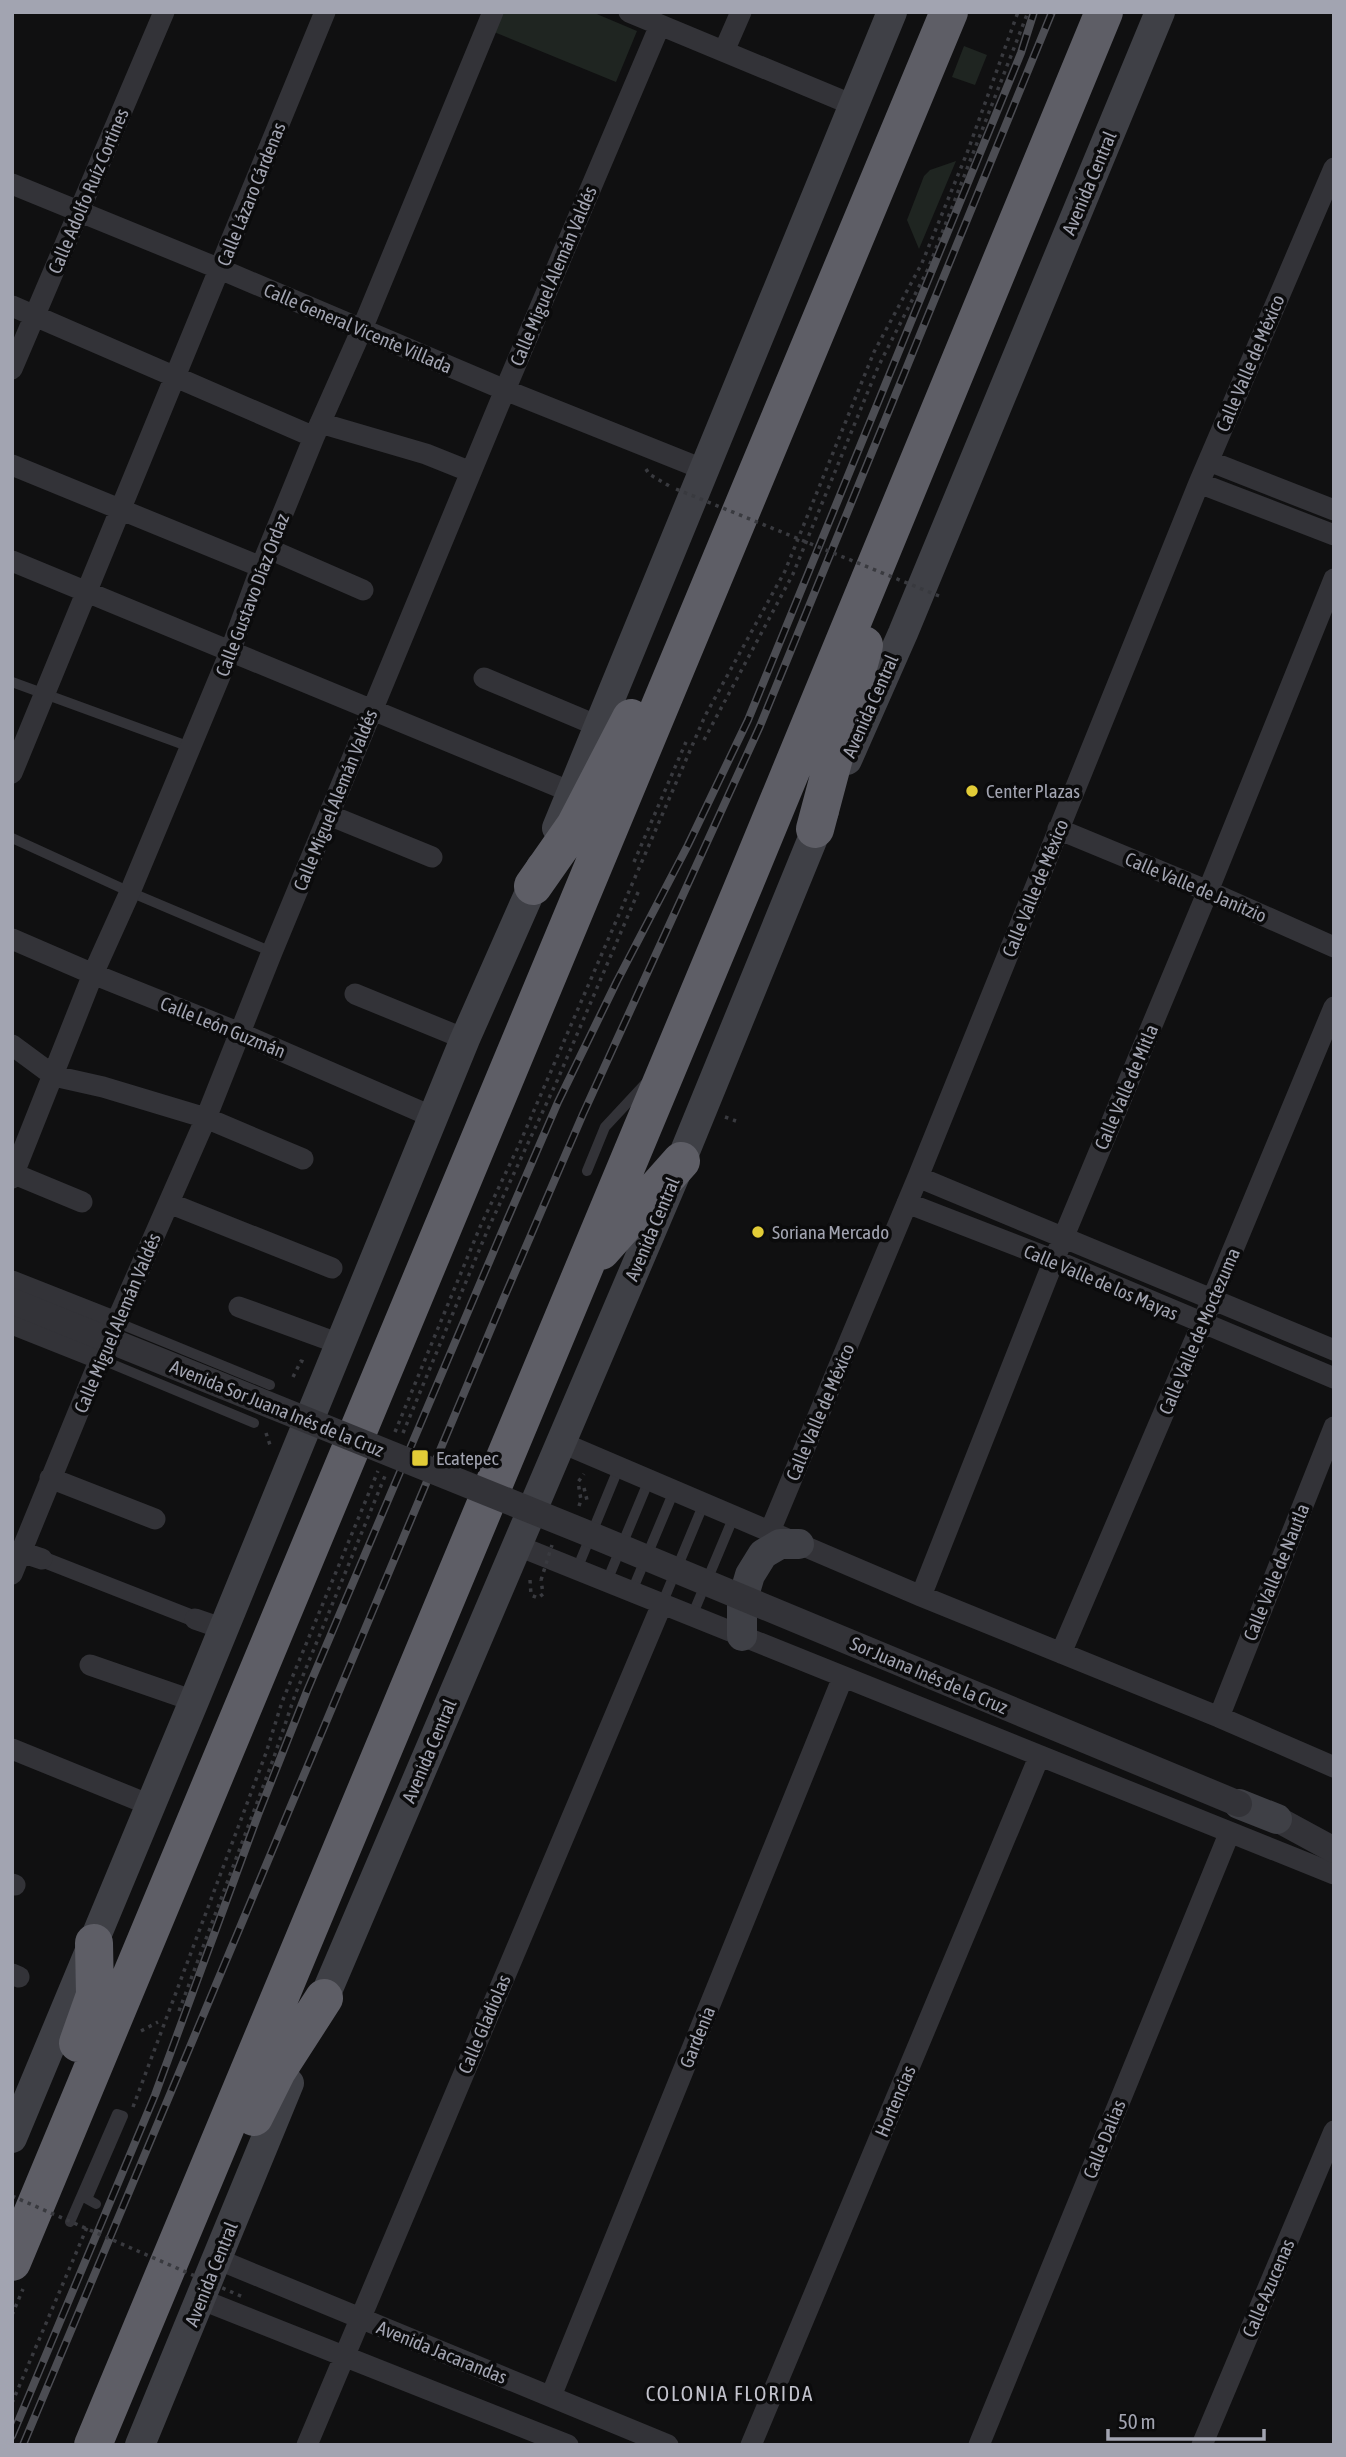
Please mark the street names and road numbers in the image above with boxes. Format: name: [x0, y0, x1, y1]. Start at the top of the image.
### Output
street label: Calle Adolfo Ruíz Cortines: [43, 105, 133, 277]
street label: Calle Lázaro Cárdenas: [212, 119, 290, 269]
street label: Avenida Central: [1057, 128, 1121, 238]
street label: Calle Miguel Alemán Valdés: [505, 183, 601, 369]
street label: Calle General Vicente Villada: [261, 278, 455, 378]
street label: Calle Valle de México: [1211, 291, 1289, 435]
street label: Calle Gustavo Díaz Ordaz: [211, 510, 293, 680]
street label: Avenida Central: [837, 651, 903, 761]
street label: Calle Miguel Alemán Valdés: [289, 706, 381, 894]
street label: Calle Valle de México: [997, 816, 1073, 960]
street label: Calle Valle de Janitzio: [1122, 847, 1270, 927]
street label: Calle León Guzmán: [157, 992, 289, 1062]
street label: Calle Valle de Mitla: [1090, 1021, 1162, 1153]
street label: Avenida Central: [620, 1174, 684, 1284]
street label: Calle Miguel Alemán Valdés: [69, 1230, 165, 1416]
street label: Calle Valle de los Mayas: [1021, 1240, 1182, 1325]
street label: Calle Valle de Moctezuma: [1154, 1245, 1244, 1417]
street label: Calle Valle de México: [781, 1340, 859, 1484]
street label: Avenida Sor Juana Inés de la Cruz: [167, 1355, 387, 1461]
street label: Calle Valle de Nautla: [1238, 1500, 1314, 1644]
street label: Sor Juana Inés de la Cruz: [847, 1632, 1011, 1718]
street label: Avenida Central: [397, 1696, 461, 1806]
street label: Calle Gladiolas: [453, 1971, 515, 2077]
street label: Gardenia: [675, 2003, 719, 2071]
street label: Hortencias: [870, 2062, 920, 2140]
street label: Calle Dalias: [1078, 2096, 1130, 2182]
street label: Avenida Central: [180, 2219, 242, 2329]
street label: Calle Azucenas: [1238, 2235, 1299, 2340]
street label: Avenida Jacarandas: [374, 2316, 510, 2388]

